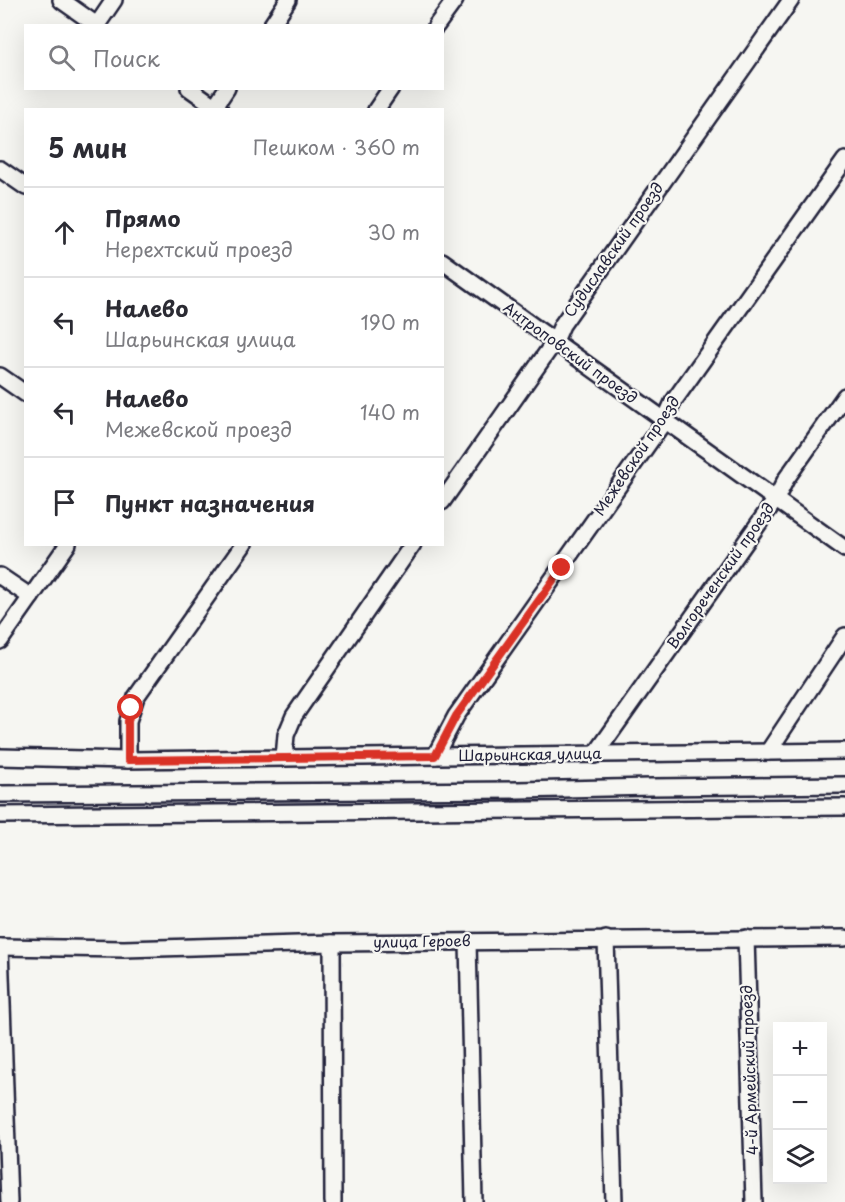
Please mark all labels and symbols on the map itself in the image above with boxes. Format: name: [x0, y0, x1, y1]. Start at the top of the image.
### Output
street label: Судиславский проезд: [557, 177, 668, 321]
street label: Антроповский проезд: [499, 295, 643, 408]
street label: Межевской проезд: [587, 391, 685, 520]
street label: Волгореченский проезд: [660, 497, 779, 653]
route end: [548, 554, 574, 580]
route start: [117, 694, 143, 720]
street label: Шарьинская улица: [458, 741, 602, 766]
street label: улица Героев: [373, 928, 471, 953]
street label: 4-й Армейский проезд: [734, 984, 763, 1156]

